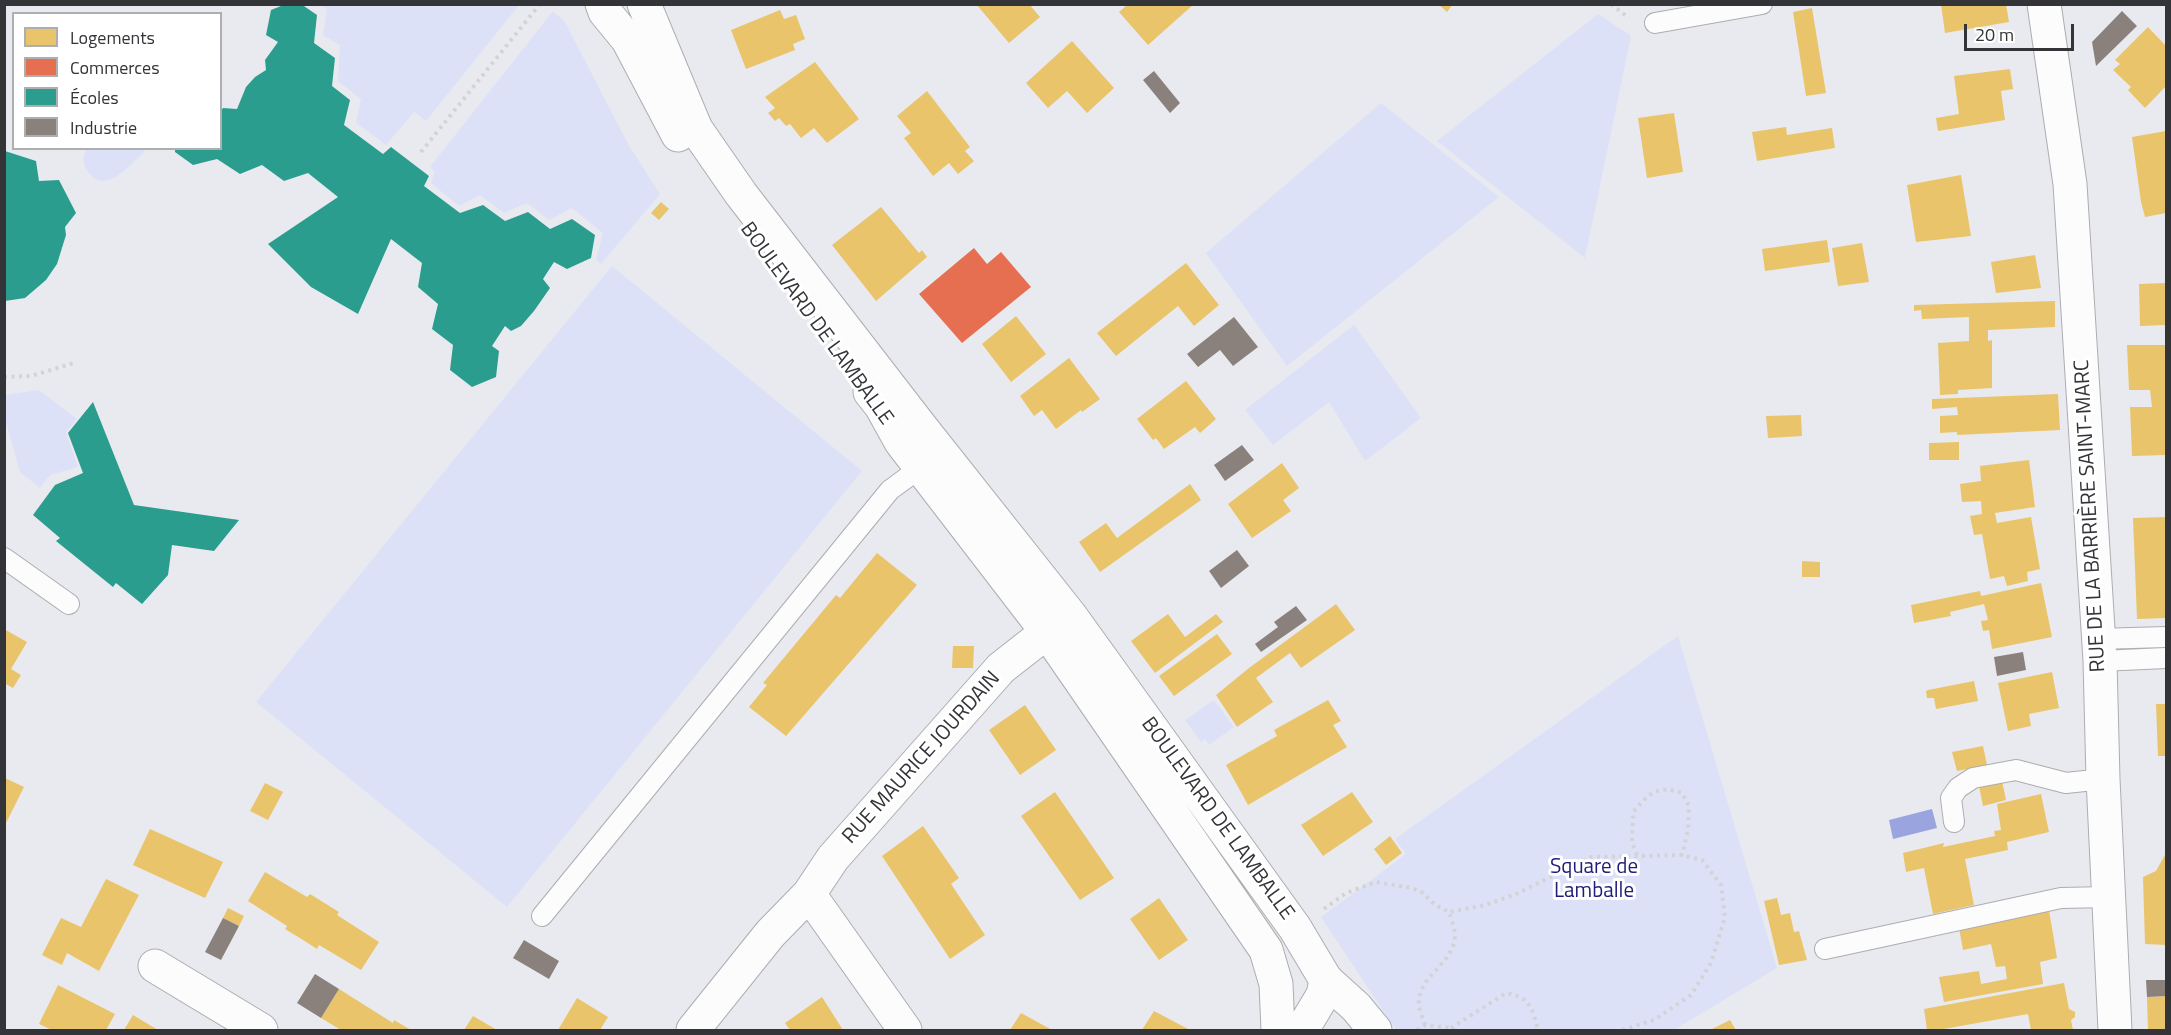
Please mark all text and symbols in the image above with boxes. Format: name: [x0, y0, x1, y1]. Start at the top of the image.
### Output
legend: [12, 12, 222, 150]
scale bar: [1967, 12, 2076, 50]
text: 20 m: [1975, 21, 2014, 48]
text: Logements: [70, 24, 155, 51]
text: Commerces: [70, 54, 160, 81]
text: Écoles: [70, 84, 119, 111]
text: Industrie: [70, 114, 137, 141]
street label: BOULEVARD DE LAMBALLE: [734, 218, 898, 430]
street label: RUE DE LA BARRIÈRE SAINT-MARC: [2070, 359, 2112, 673]
street label: RUE MAURICE JOURDAIN: [838, 667, 1006, 849]
street label: BOULEVARD DE LAMBALLE: [1135, 713, 1299, 925]
park label: Square de Lamballe: [1550, 855, 1638, 905]

